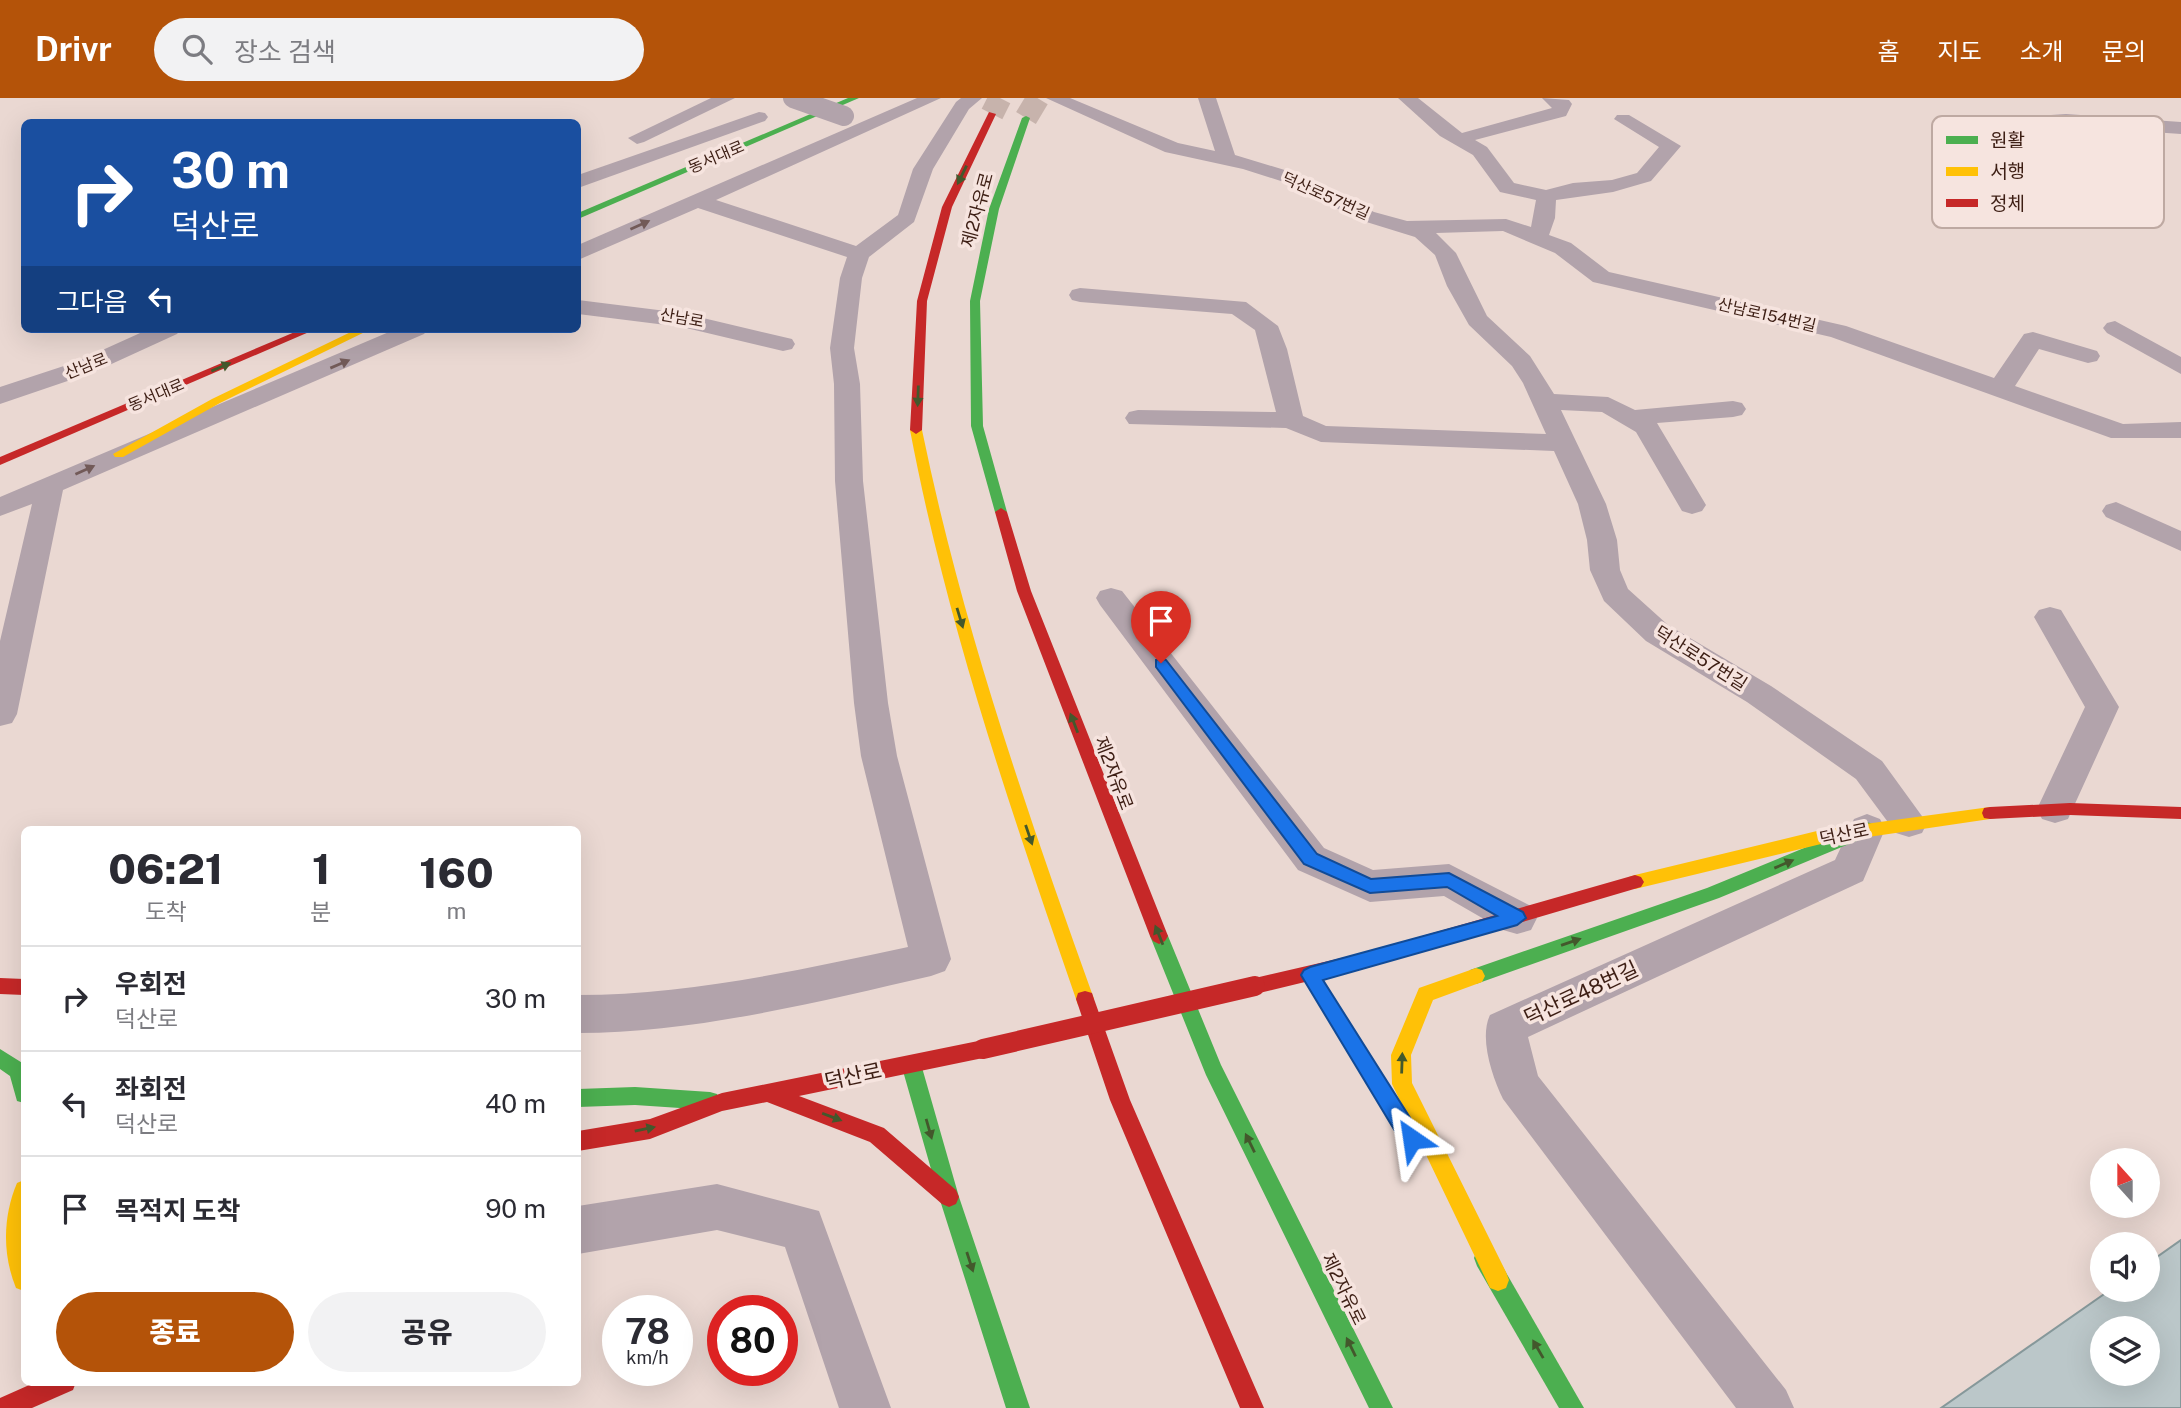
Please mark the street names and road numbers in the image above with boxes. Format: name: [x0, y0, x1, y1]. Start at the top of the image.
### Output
street label: 동서대로: [685, 137, 747, 177]
street label: 덕산로57번길: [1279, 168, 1373, 224]
street label: 제2자유로: [957, 170, 997, 250]
street label: 산남로154번길: [1716, 294, 1818, 336]
street label: 산남로: [659, 305, 706, 331]
street label: 산남로: [62, 349, 110, 383]
street label: 동서대로: [125, 375, 187, 415]
street label: 덕산로57번길: [1651, 621, 1751, 695]
street label: 제2자유로: [1090, 733, 1138, 813]
street label: 덕산로: [1818, 819, 1870, 849]
street label: 덕산로48번길: [1520, 956, 1642, 1030]
street label: 덕산로: [822, 1058, 884, 1094]
street label: 제2자유로: [1318, 1250, 1370, 1328]

